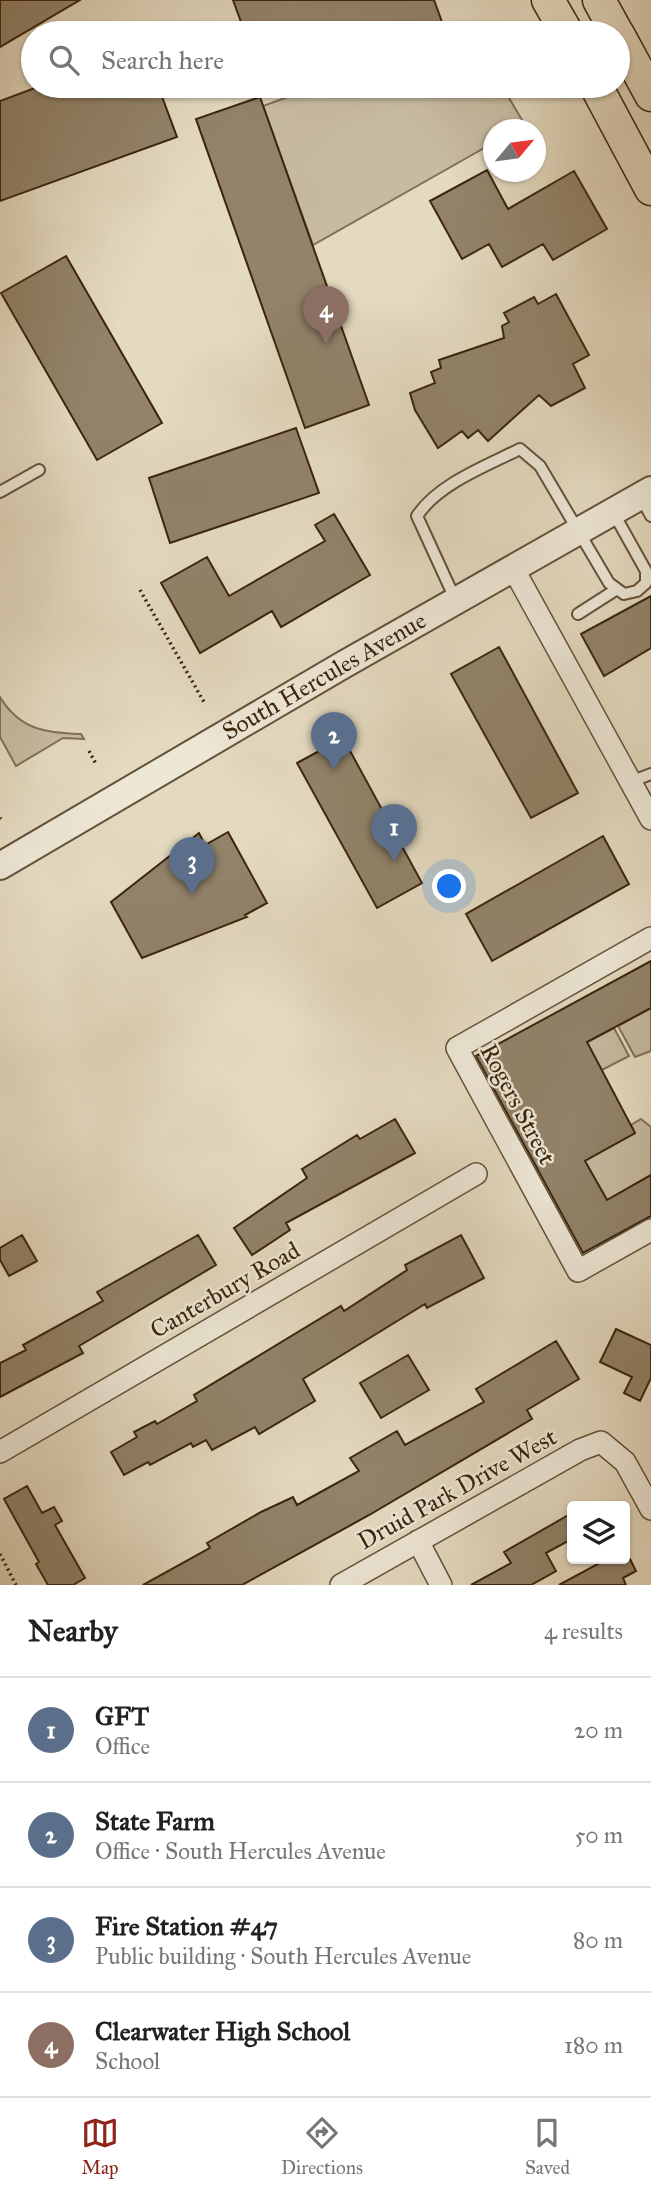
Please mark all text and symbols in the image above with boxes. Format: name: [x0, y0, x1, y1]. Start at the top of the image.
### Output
search box: [21, 21, 630, 98]
icon: search: [45, 41, 83, 79]
text: Search here: [101, 44, 224, 76]
north arrow: [483, 119, 546, 182]
pin: 4: [303, 286, 349, 344]
street label: South Hercules Avenue: [217, 605, 431, 747]
pin: 2: [311, 712, 357, 770]
pin: 1: [371, 804, 417, 862]
pin: 3: [169, 837, 215, 895]
your location: [432, 869, 466, 903]
street label: Rogers Street: [474, 1038, 563, 1170]
street label: Canterbury Road: [145, 1235, 305, 1345]
street label: Druid Park Drive West: [352, 1422, 562, 1556]
map controls: [567, 1501, 630, 1564]
button: layers: [567, 1501, 630, 1564]
text: Nearby: [28, 1613, 118, 1649]
text: 4 results: [544, 1617, 623, 1645]
text: GFT: [95, 1700, 149, 1732]
text: 1: [46, 1716, 56, 1744]
text: 20 m: [574, 1716, 623, 1744]
text: Office: [95, 1732, 150, 1760]
text: State Farm: [95, 1805, 215, 1837]
text: 2: [45, 1821, 57, 1849]
text: 50 m: [575, 1821, 623, 1849]
text: Office · South Hercules Avenue: [95, 1837, 386, 1865]
text: Fire Station #47: [95, 1910, 278, 1942]
text: 3: [46, 1926, 56, 1954]
text: 80 m: [573, 1926, 623, 1954]
text: Public building · South Hercules Avenue: [95, 1942, 471, 1970]
text: Clearwater High School: [95, 2015, 350, 2047]
text: 4: [45, 2031, 57, 2059]
text: 180 m: [564, 2031, 623, 2059]
text: School: [95, 2047, 160, 2075]
tab: Map: [81, 2114, 119, 2179]
tab: Directions: [281, 2114, 363, 2179]
tab: Saved: [525, 2114, 570, 2179]

